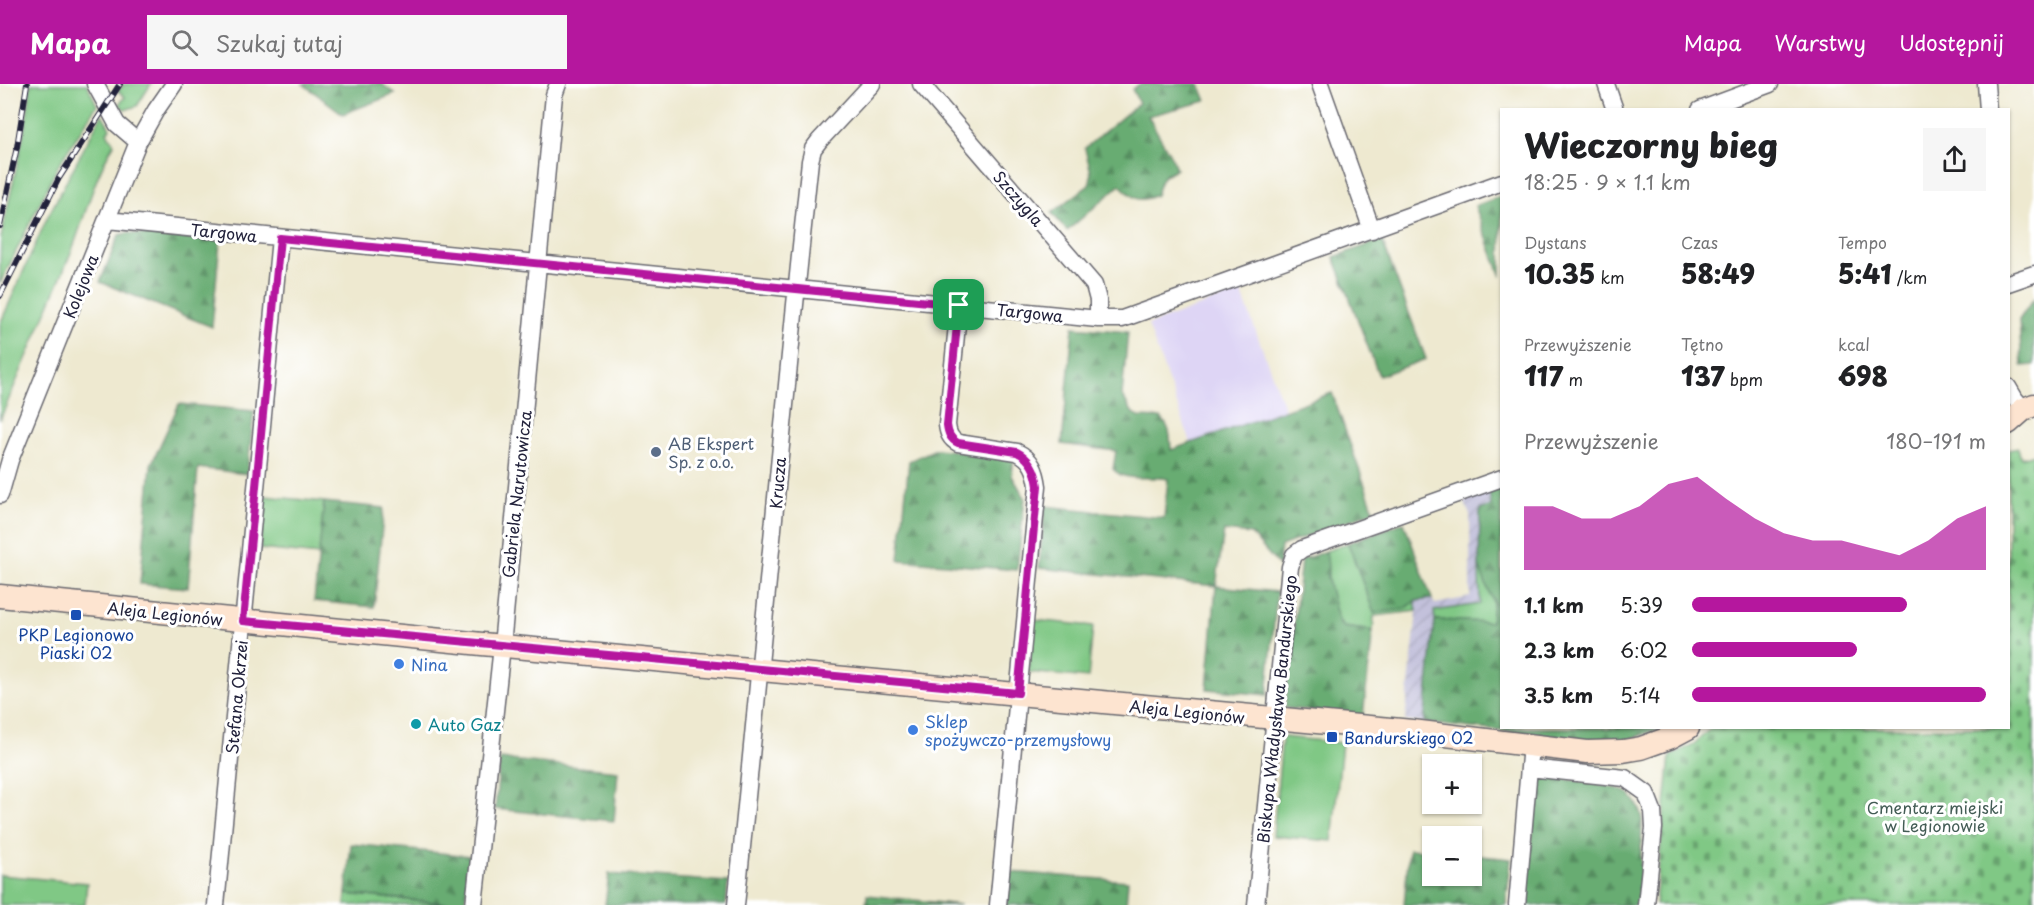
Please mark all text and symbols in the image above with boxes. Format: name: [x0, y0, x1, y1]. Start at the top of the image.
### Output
search box: [147, 15, 567, 69]
text: Mapa: [30, 21, 111, 64]
icon: search: [168, 26, 201, 59]
text: Szukaj tutaj: [216, 26, 343, 59]
text: Mapa: [1684, 26, 1742, 58]
text: Warstwy: [1775, 26, 1866, 58]
text: Udostępnij: [1899, 26, 2004, 58]
text: Wieczorny bieg: [1524, 119, 1778, 169]
button: share: [1923, 128, 1986, 191]
street label: Szczygla: [988, 165, 1050, 231]
text: 18:25 · 9 × 1.1 km: [1524, 167, 1691, 197]
street label: Targowa: [189, 217, 259, 247]
text: Dystans: [1524, 230, 1587, 254]
text: Czas: [1681, 230, 1718, 254]
text: Tempo: [1838, 230, 1887, 254]
street label: Kolejowa: [56, 250, 104, 322]
text: 10.35: [1524, 254, 1595, 293]
text: 58:49: [1681, 254, 1755, 293]
text: 5:41: [1838, 254, 1892, 293]
text: km: [1595, 265, 1625, 289]
text: /km: [1892, 265, 1927, 289]
pin: [933, 279, 984, 330]
icon: arrive: [942, 288, 975, 321]
street label: Targowa: [995, 297, 1065, 327]
text: Przewyższenie: [1524, 332, 1632, 356]
text: Tętno: [1681, 332, 1723, 356]
text: kcal: [1838, 332, 1870, 356]
text: 117: [1524, 356, 1563, 395]
text: 137: [1681, 356, 1725, 395]
text: 698: [1838, 356, 1888, 395]
text: m: [1563, 367, 1583, 391]
text: bpm: [1725, 367, 1763, 391]
street label: Gabriela Narutowicza: [495, 409, 537, 579]
text: Przewyższenie: [1524, 426, 1659, 456]
text: 180–191 m: [1886, 426, 1986, 456]
place label: AB Ekspert Sp. z o.o.: [668, 431, 755, 473]
marker: AB Ekspert Sp. z o.o.: [649, 445, 663, 459]
street label: Krucza: [763, 456, 791, 510]
street label: Biskupa Władysława Bandurskiego: [1250, 574, 1302, 844]
text: 1.1 km: [1524, 590, 1584, 620]
text: 5:39: [1620, 590, 1663, 620]
street label: Aleja Legionów: [106, 595, 224, 631]
marker: PKP Legionowo Piaski 02: [69, 608, 83, 622]
place label: PKP Legionowo Piaski 02: [18, 622, 134, 664]
text: 2.3 km: [1524, 635, 1594, 665]
text: 6:02: [1620, 635, 1668, 665]
street label: Stefana Okrzei: [219, 639, 253, 755]
place label: Nina: [411, 652, 448, 676]
marker: Nina: [392, 657, 406, 671]
text: 3.5 km: [1524, 680, 1593, 710]
text: 5:14: [1620, 680, 1661, 710]
street label: Aleja Legionów: [1128, 693, 1246, 729]
place label: Sklep spożywczo-przemysłowy: [925, 709, 1111, 751]
place label: Auto Gaz: [428, 712, 502, 736]
marker: Auto Gaz: [409, 717, 423, 731]
marker: Sklep spożywczo-przemysłowy: [906, 723, 920, 737]
place label: Bandurskiego 02: [1344, 725, 1474, 749]
marker: Bandurskiego 02: [1325, 730, 1339, 744]
map controls: [1422, 754, 1482, 886]
button: +: [1422, 754, 1482, 814]
park label: Cmentarz miejski w Legionowie: [1867, 795, 2003, 837]
button: −: [1422, 826, 1482, 886]

